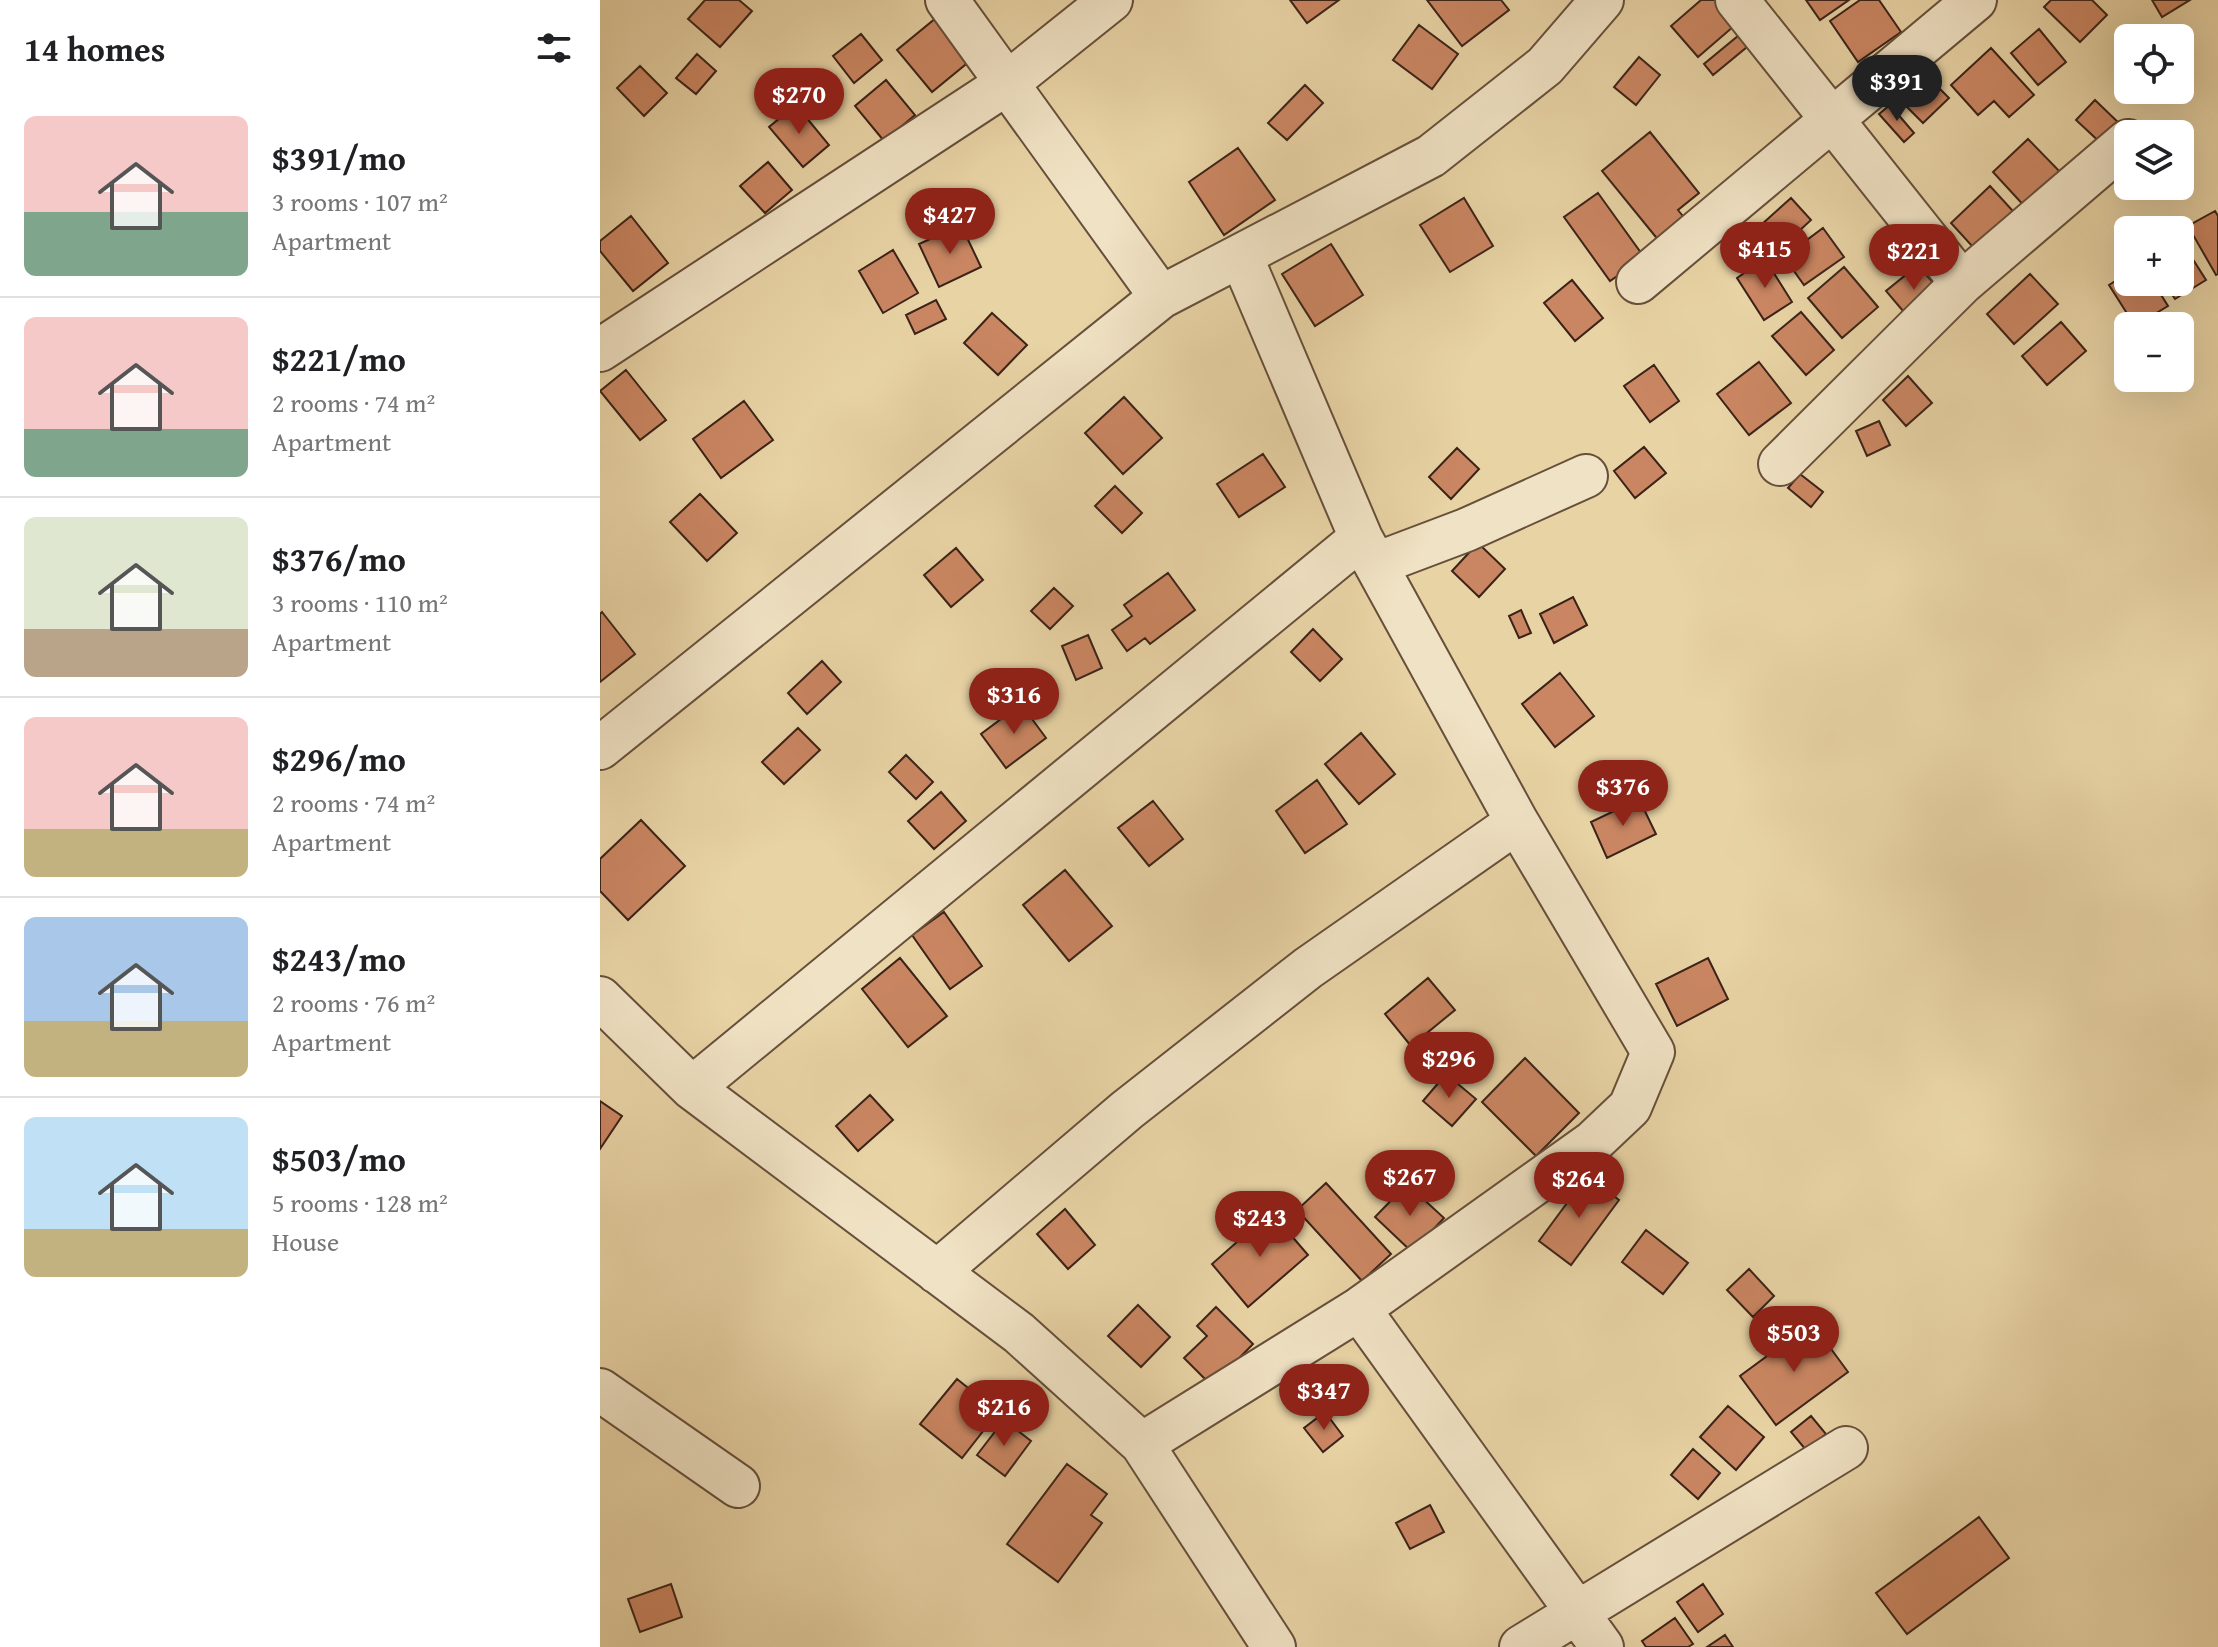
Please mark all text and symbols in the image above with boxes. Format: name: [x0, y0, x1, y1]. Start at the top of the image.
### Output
text: 14 homes: [24, 24, 165, 73]
map controls: [2114, 24, 2194, 392]
button: locate: [2114, 24, 2194, 104]
icon: filters: [532, 26, 576, 70]
pin: $391: [1850, 55, 1944, 123]
text: $391: [1870, 61, 1924, 100]
pin: $270: [752, 68, 846, 136]
text: $270: [772, 74, 826, 113]
button: layers: [2114, 120, 2194, 200]
text: $391/mo: [272, 133, 406, 182]
icon: home: [88, 148, 184, 244]
text: 3 rooms · 107 m²: [272, 182, 448, 221]
pin: $427: [903, 188, 997, 256]
text: $427: [923, 194, 977, 233]
button: +: [2114, 216, 2194, 296]
text: Apartment: [272, 221, 391, 260]
pin: $415: [1718, 222, 1812, 290]
pin: $221: [1867, 224, 1961, 292]
text: $415: [1738, 228, 1792, 267]
text: $221: [1887, 230, 1941, 269]
button: −: [2114, 312, 2194, 392]
text: $221/mo: [272, 334, 406, 383]
icon: home: [88, 349, 184, 445]
text: 2 rooms · 74 m²: [272, 383, 435, 422]
text: Apartment: [272, 422, 391, 461]
text: $376/mo: [272, 534, 406, 583]
icon: home: [88, 549, 184, 645]
text: 3 rooms · 110 m²: [272, 583, 448, 622]
text: Apartment: [272, 622, 391, 661]
pin: $316: [967, 668, 1061, 736]
text: $316: [987, 674, 1041, 713]
text: $296/mo: [272, 734, 406, 783]
icon: home: [88, 749, 184, 845]
pin: $376: [1576, 760, 1670, 828]
text: $376: [1596, 766, 1650, 805]
text: 2 rooms · 74 m²: [272, 783, 435, 822]
text: Apartment: [272, 822, 391, 861]
text: $243/mo: [272, 934, 406, 983]
icon: home: [88, 949, 184, 1045]
text: 2 rooms · 76 m²: [272, 983, 435, 1022]
text: Apartment: [272, 1022, 391, 1061]
pin: $296: [1402, 1032, 1496, 1100]
text: $296: [1422, 1038, 1476, 1077]
text: $503/mo: [272, 1134, 406, 1183]
icon: home: [88, 1149, 184, 1245]
pin: $267: [1363, 1150, 1457, 1218]
pin: $264: [1532, 1152, 1626, 1220]
text: $267: [1383, 1156, 1437, 1195]
text: $264: [1552, 1158, 1606, 1197]
text: 5 rooms · 128 m²: [272, 1183, 448, 1222]
pin: $243: [1213, 1191, 1307, 1259]
text: $243: [1233, 1197, 1287, 1236]
text: House: [272, 1222, 339, 1261]
pin: $503: [1747, 1306, 1841, 1374]
text: $503: [1767, 1312, 1821, 1351]
pin: $347: [1277, 1364, 1371, 1432]
text: $347: [1297, 1370, 1351, 1409]
pin: $216: [957, 1380, 1051, 1448]
text: $216: [977, 1386, 1031, 1425]

